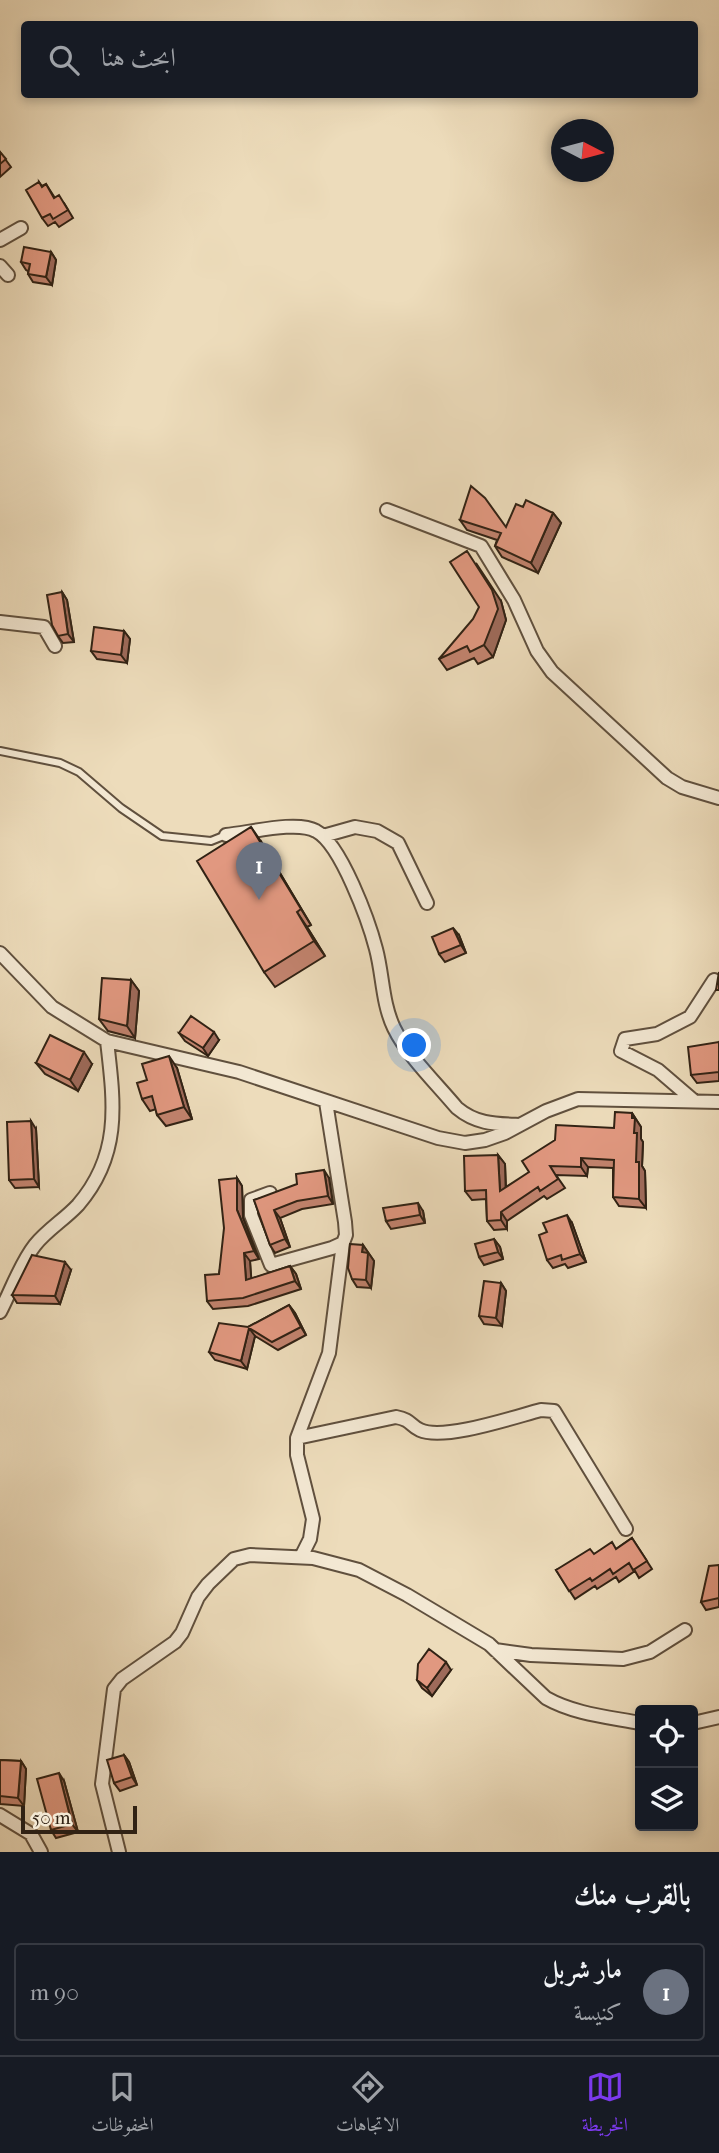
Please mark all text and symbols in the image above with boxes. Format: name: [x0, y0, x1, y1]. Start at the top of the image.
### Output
search box: [21, 21, 698, 98]
icon: search: [45, 41, 83, 79]
text: ابحث هنا: [101, 42, 176, 73]
north arrow: [551, 119, 614, 182]
pin: 1: [236, 842, 282, 900]
your location: [397, 1028, 431, 1062]
map controls: [635, 1705, 698, 1831]
button: locate: [635, 1705, 698, 1768]
button: layers: [635, 1768, 698, 1831]
scale bar: [21, 1803, 136, 1835]
text: 50 m: [32, 1807, 71, 1829]
text: بالقرب منك: [574, 1878, 691, 1913]
text: مار شربل: [543, 1954, 622, 1985]
text: 90 m: [30, 1979, 79, 2006]
text: 1: [662, 1979, 670, 2006]
text: كنيسة: [574, 1999, 622, 2026]
tab: المحفوظات: [91, 2068, 154, 2143]
tab: الاتجاهات: [336, 2068, 399, 2143]
tab: الخريطة: [582, 2068, 628, 2143]

